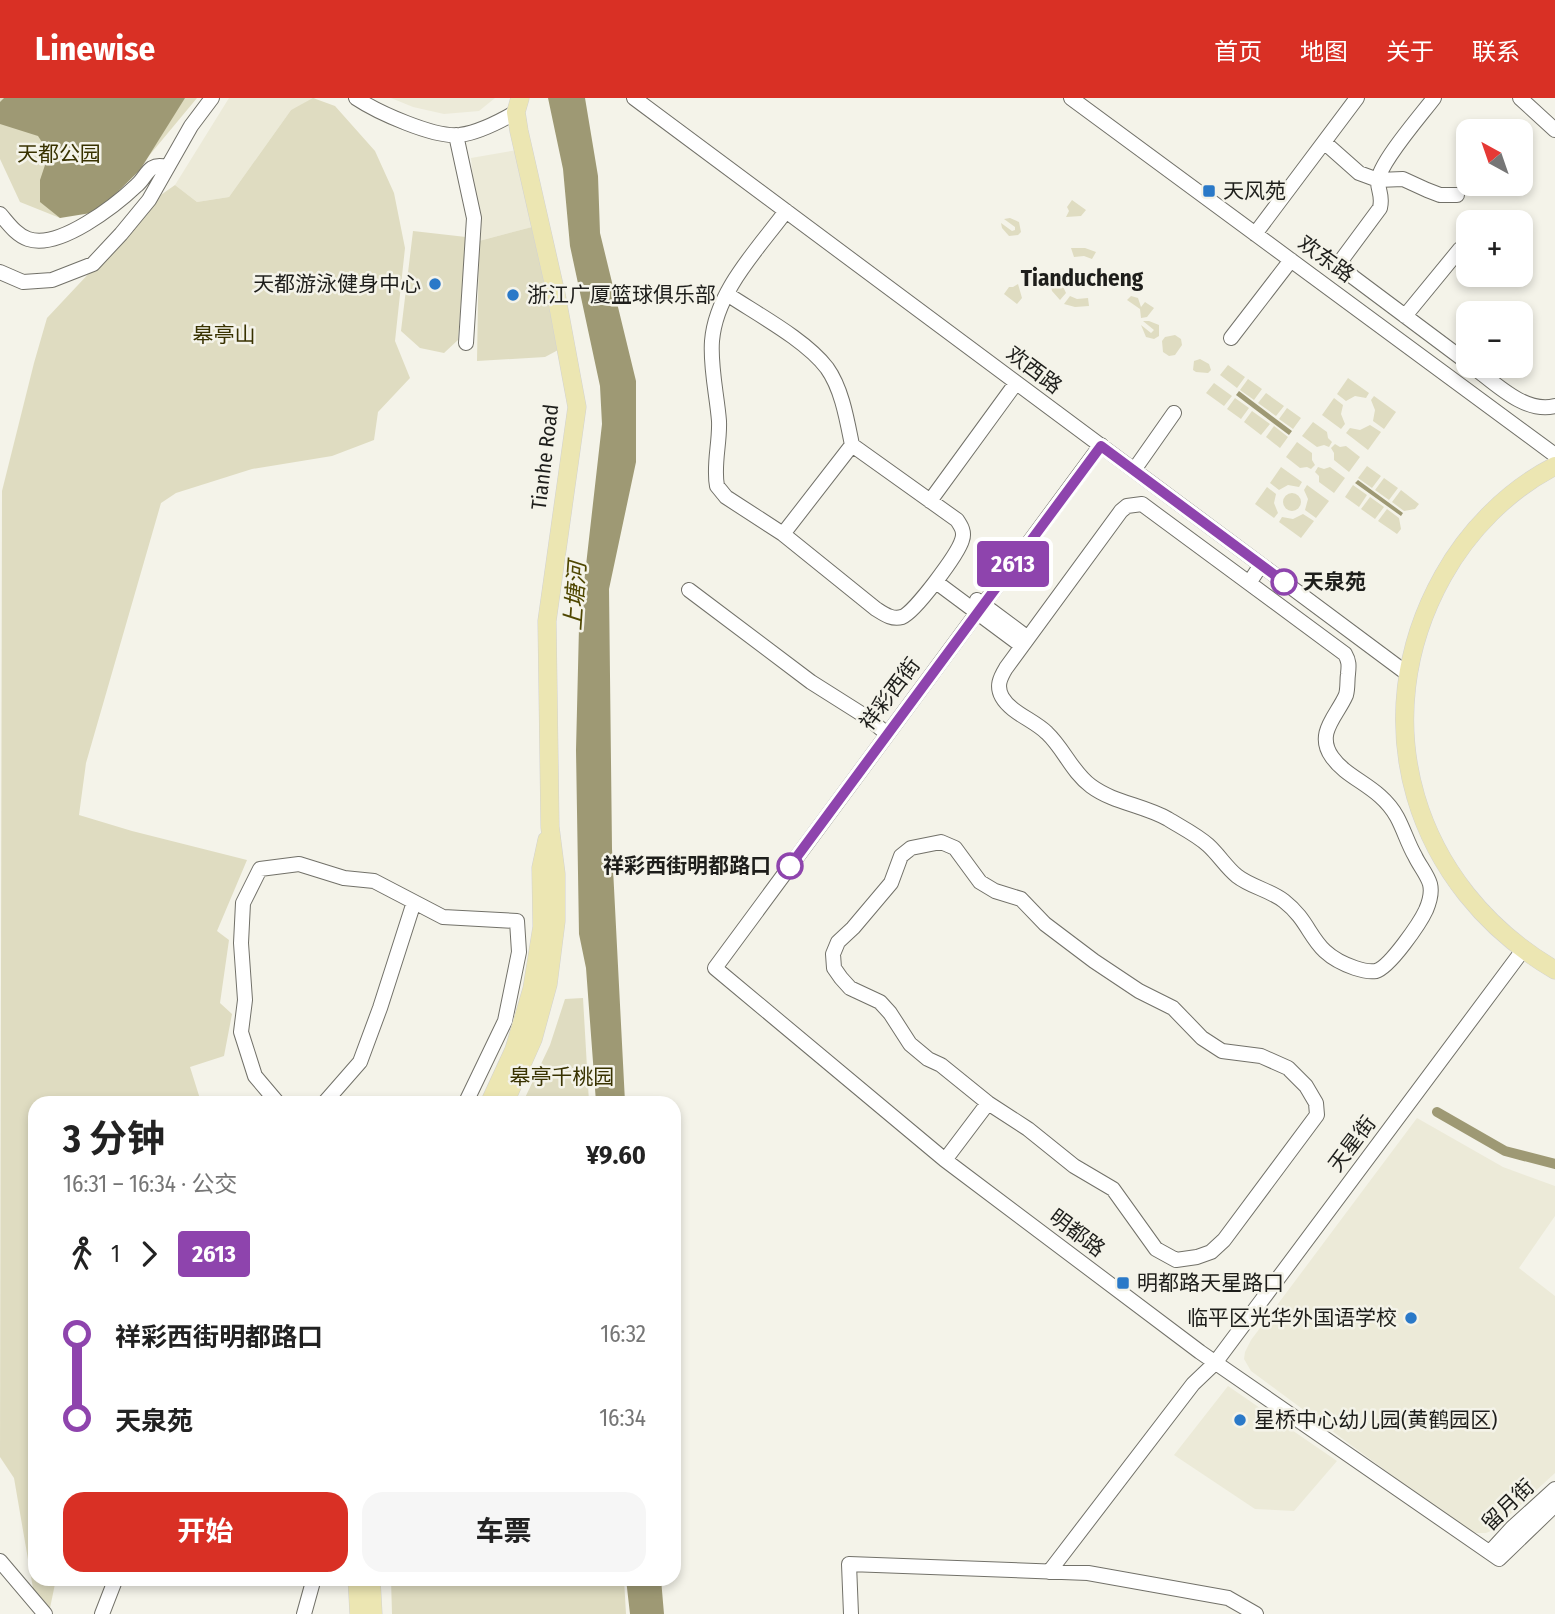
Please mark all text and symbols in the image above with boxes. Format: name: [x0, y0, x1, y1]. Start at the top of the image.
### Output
text: Linewise: [35, 29, 155, 69]
text: 首页: [1214, 38, 1262, 66]
text: 地图: [1300, 38, 1348, 66]
text: 关于: [1386, 38, 1434, 66]
text: 联系: [1472, 38, 1520, 66]
north arrow: [1456, 119, 1533, 196]
map controls: [1456, 119, 1533, 378]
park label: 天都公园: [17, 141, 101, 167]
place label: 天风苑: [1223, 178, 1286, 204]
marker: 天风苑: [1201, 183, 1217, 199]
button: +: [1456, 210, 1533, 287]
street label: 欢东路: [1293, 230, 1359, 288]
district label: Tianducheng: [1021, 264, 1144, 292]
place label: 天都游泳健身中心: [253, 271, 421, 297]
marker: 天都游泳健身中心: [427, 276, 443, 292]
place label: 浙江广厦篮球俱乐部: [527, 282, 716, 308]
marker: 浙江广厦篮球俱乐部: [505, 287, 521, 303]
button: −: [1456, 301, 1533, 378]
park label: 皋亭山: [193, 322, 256, 348]
street label: 欢西路: [1001, 341, 1067, 399]
street label: Tianhe Road: [526, 403, 564, 511]
line badge: 2613: [964, 541, 1062, 587]
text: 2613: [991, 550, 1035, 578]
water label: 上塘河: [559, 557, 592, 631]
marker: 天泉苑: [1271, 569, 1297, 595]
place label: 天泉苑: [1303, 569, 1366, 595]
street label: 祥彩西街: [854, 653, 926, 735]
place label: 祥彩西街明都路口: [603, 853, 771, 879]
marker: 祥彩西街明都路口: [777, 853, 803, 879]
park label: 皋亭千桃园: [510, 1064, 615, 1090]
street label: 天星街: [1323, 1111, 1381, 1177]
text: 3 分钟: [63, 1116, 165, 1162]
text: ¥9.60: [586, 1140, 646, 1171]
text: 16:31 – 16:34 · 公交: [63, 1170, 238, 1198]
street label: 明都路: [1044, 1204, 1110, 1262]
icon: walk: [63, 1235, 101, 1273]
icon: forward: [130, 1235, 168, 1273]
text: 1: [111, 1240, 120, 1268]
text: 2613: [192, 1240, 236, 1268]
place label: 明都路天星路口: [1137, 1270, 1284, 1296]
marker: 明都路天星路口: [1115, 1275, 1131, 1291]
place label: 临平区光华外国语学校: [1187, 1305, 1397, 1331]
marker: 临平区光华外国语学校: [1403, 1310, 1419, 1326]
text: 16:32: [600, 1320, 646, 1348]
text: 祥彩西街明都路口: [115, 1322, 323, 1353]
text: 16:34: [599, 1404, 646, 1432]
text: 天泉苑: [115, 1406, 193, 1437]
place label: 星桥中心幼儿园(黄鹤园区): [1254, 1407, 1497, 1433]
marker: 星桥中心幼儿园(黄鹤园区): [1232, 1412, 1248, 1428]
street label: 留月街: [1476, 1474, 1540, 1536]
button: 开始: [63, 1492, 348, 1572]
button: 车票: [362, 1492, 646, 1572]

